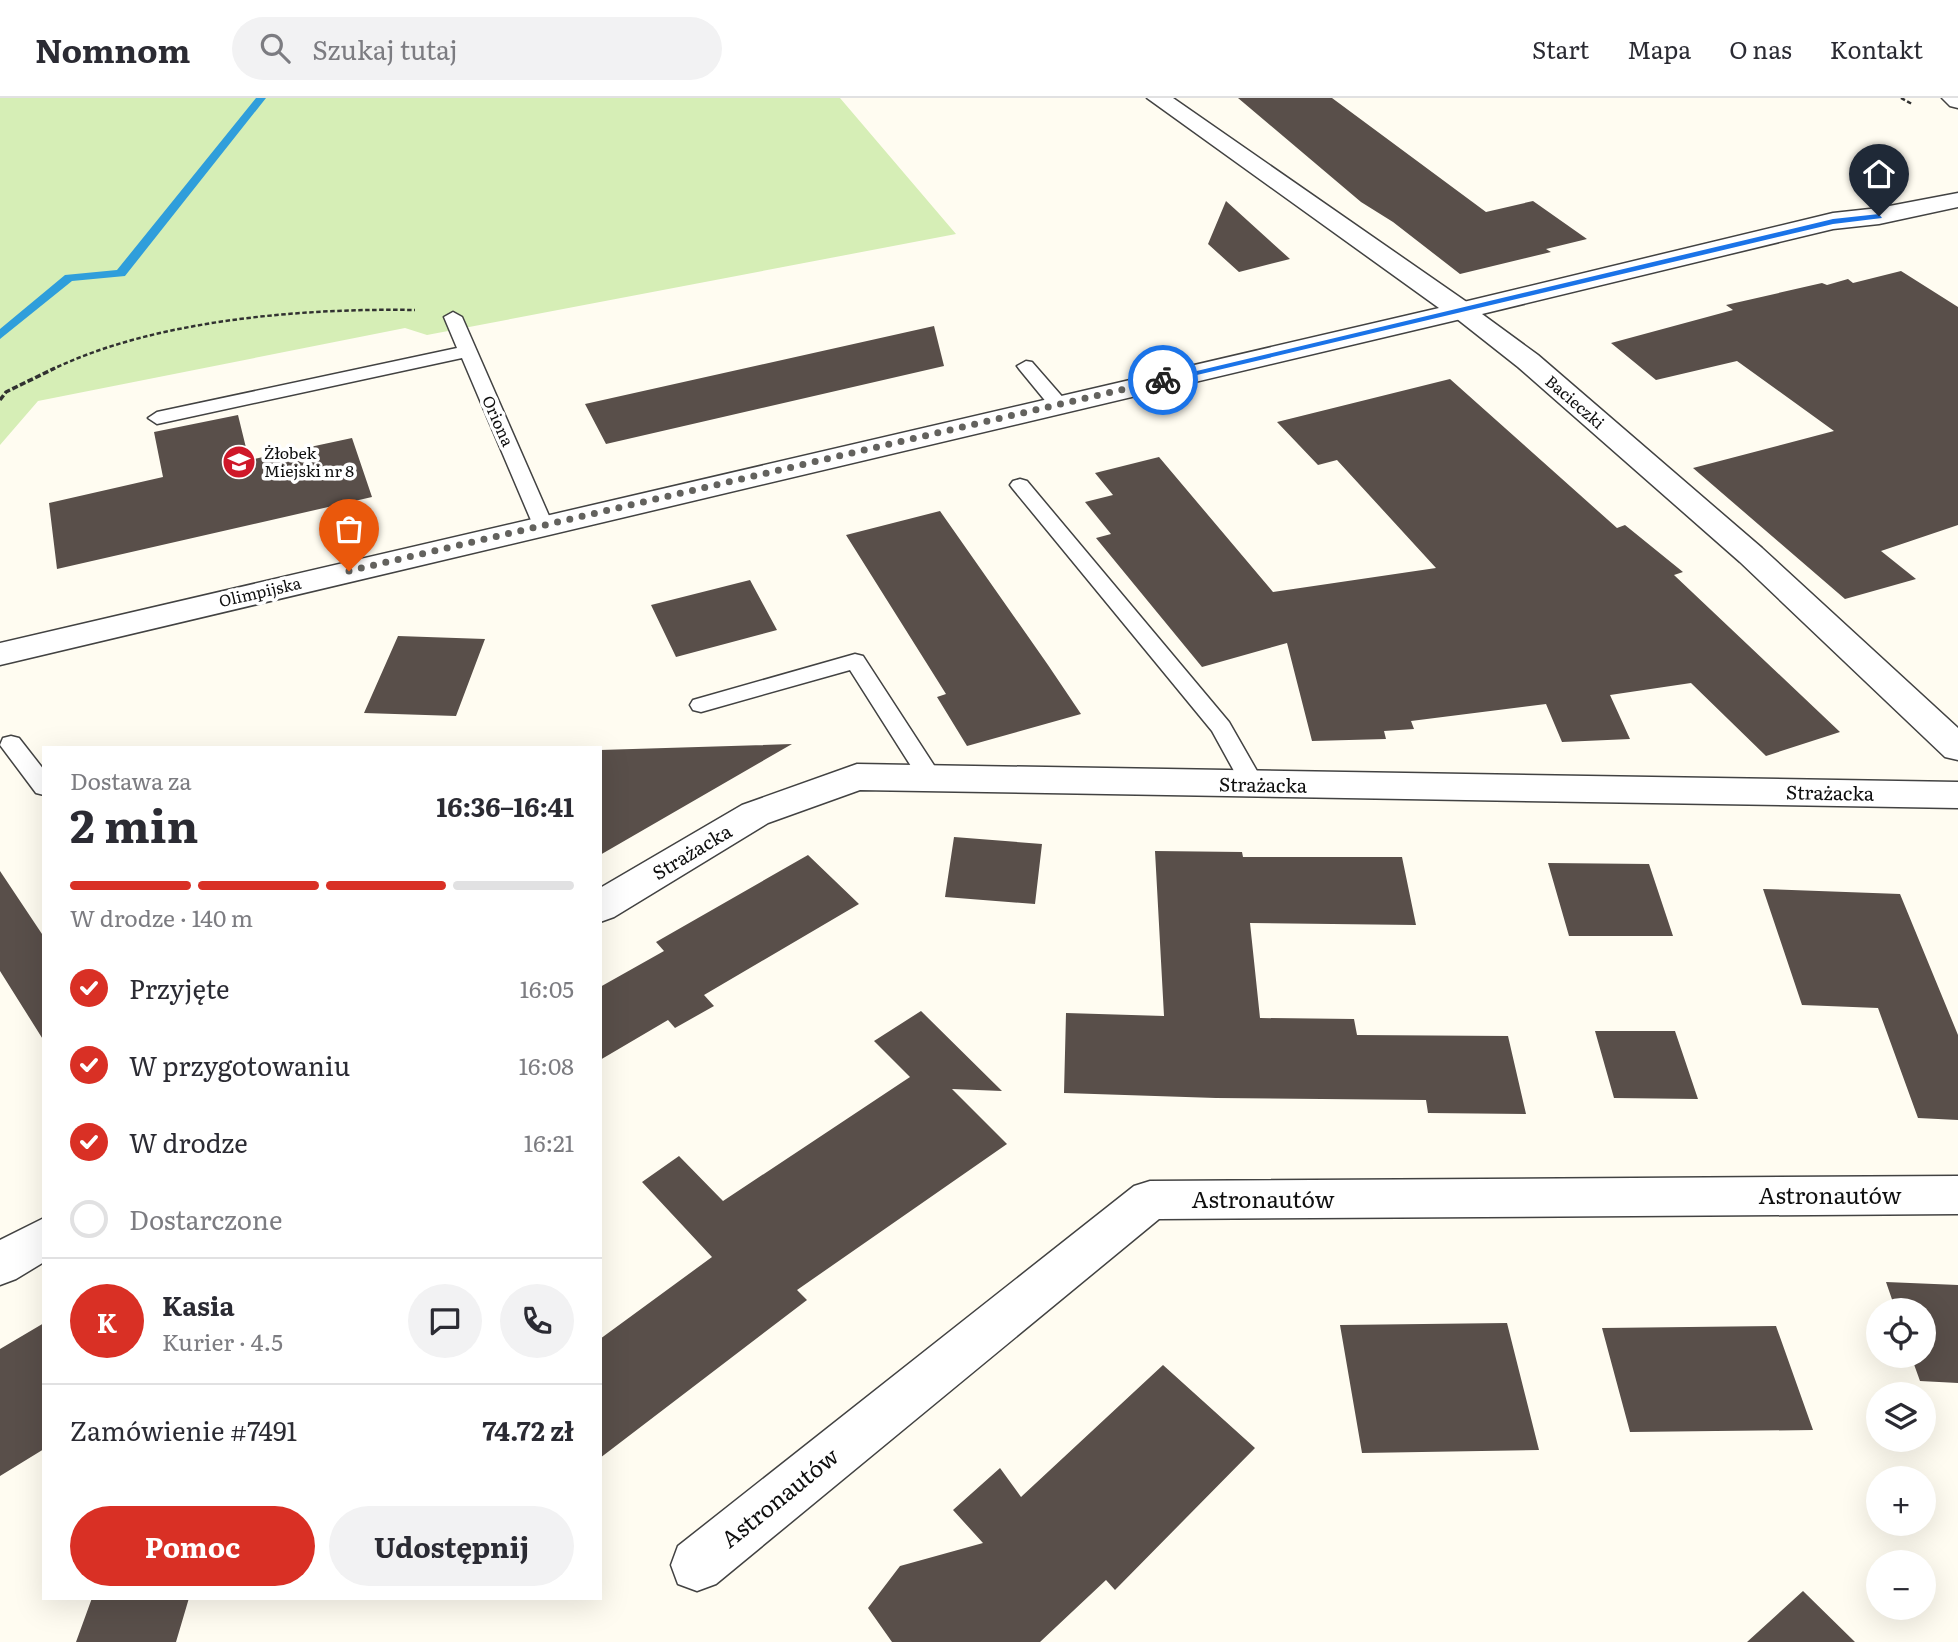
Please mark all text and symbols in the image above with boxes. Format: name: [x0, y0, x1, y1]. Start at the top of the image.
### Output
search box: [232, 17, 722, 80]
text: Nomnom: [35, 24, 190, 73]
icon: search: [256, 29, 294, 67]
text: Szukaj tutaj: [312, 29, 458, 68]
text: Start: [1532, 31, 1589, 66]
text: Mapa: [1627, 31, 1691, 66]
text: O nas: [1729, 31, 1792, 66]
text: Kontakt: [1830, 31, 1923, 66]
pin: [1849, 144, 1909, 216]
icon: home: [1860, 155, 1898, 193]
courier: [1128, 345, 1198, 415]
icon: bike: [1144, 361, 1182, 399]
street label: Bacieczki: [1541, 369, 1611, 434]
street label: Oriona: [477, 391, 521, 450]
place label: Żłobek Miejski nr 8: [264, 440, 354, 482]
school or university icon: Żłobek Miejski nr 8: [220, 443, 258, 481]
pin: [319, 499, 379, 571]
icon: bag: [330, 510, 368, 548]
street label: Olimpijska: [216, 570, 304, 612]
text: Dostawa za: [70, 763, 192, 797]
street label: Strażacka: [1219, 769, 1308, 799]
street label: Strażacka: [1786, 777, 1875, 807]
text: 16:36–16:41: [437, 786, 574, 825]
text: 2 min: [70, 789, 199, 857]
street label: Strażacka: [646, 816, 737, 886]
text: W drodze · 140 m: [70, 900, 253, 934]
text: Przyjęte: [129, 968, 230, 1007]
icon: check: [70, 969, 108, 1007]
text: 16:05: [520, 971, 574, 1005]
text: W przygotowaniu: [129, 1045, 350, 1084]
icon: check: [70, 1046, 108, 1084]
text: 16:08: [519, 1048, 574, 1082]
text: W drodze: [129, 1122, 248, 1161]
icon: check: [70, 1123, 108, 1161]
text: 16:21: [524, 1125, 574, 1159]
street label: Astronautów: [1759, 1177, 1902, 1211]
street label: Astronautów: [1192, 1181, 1335, 1215]
text: Dostarczone: [129, 1199, 282, 1238]
button: chat: [408, 1284, 482, 1358]
button: phone: [500, 1284, 574, 1358]
text: Kasia: [162, 1285, 235, 1324]
map controls: [1866, 1298, 1936, 1620]
button: locate: [1866, 1298, 1936, 1368]
text: K: [97, 1302, 117, 1341]
text: Kurier · 4.5: [162, 1324, 283, 1358]
button: layers: [1866, 1382, 1936, 1452]
text: Zamówienie #7491: [70, 1410, 297, 1449]
text: 74.72 zł: [482, 1410, 574, 1449]
street label: Astronautów: [712, 1438, 845, 1555]
button: +: [1866, 1466, 1936, 1536]
button: Pomoc: [70, 1506, 315, 1586]
button: Udostępnij: [329, 1506, 574, 1586]
button: −: [1866, 1550, 1936, 1620]

